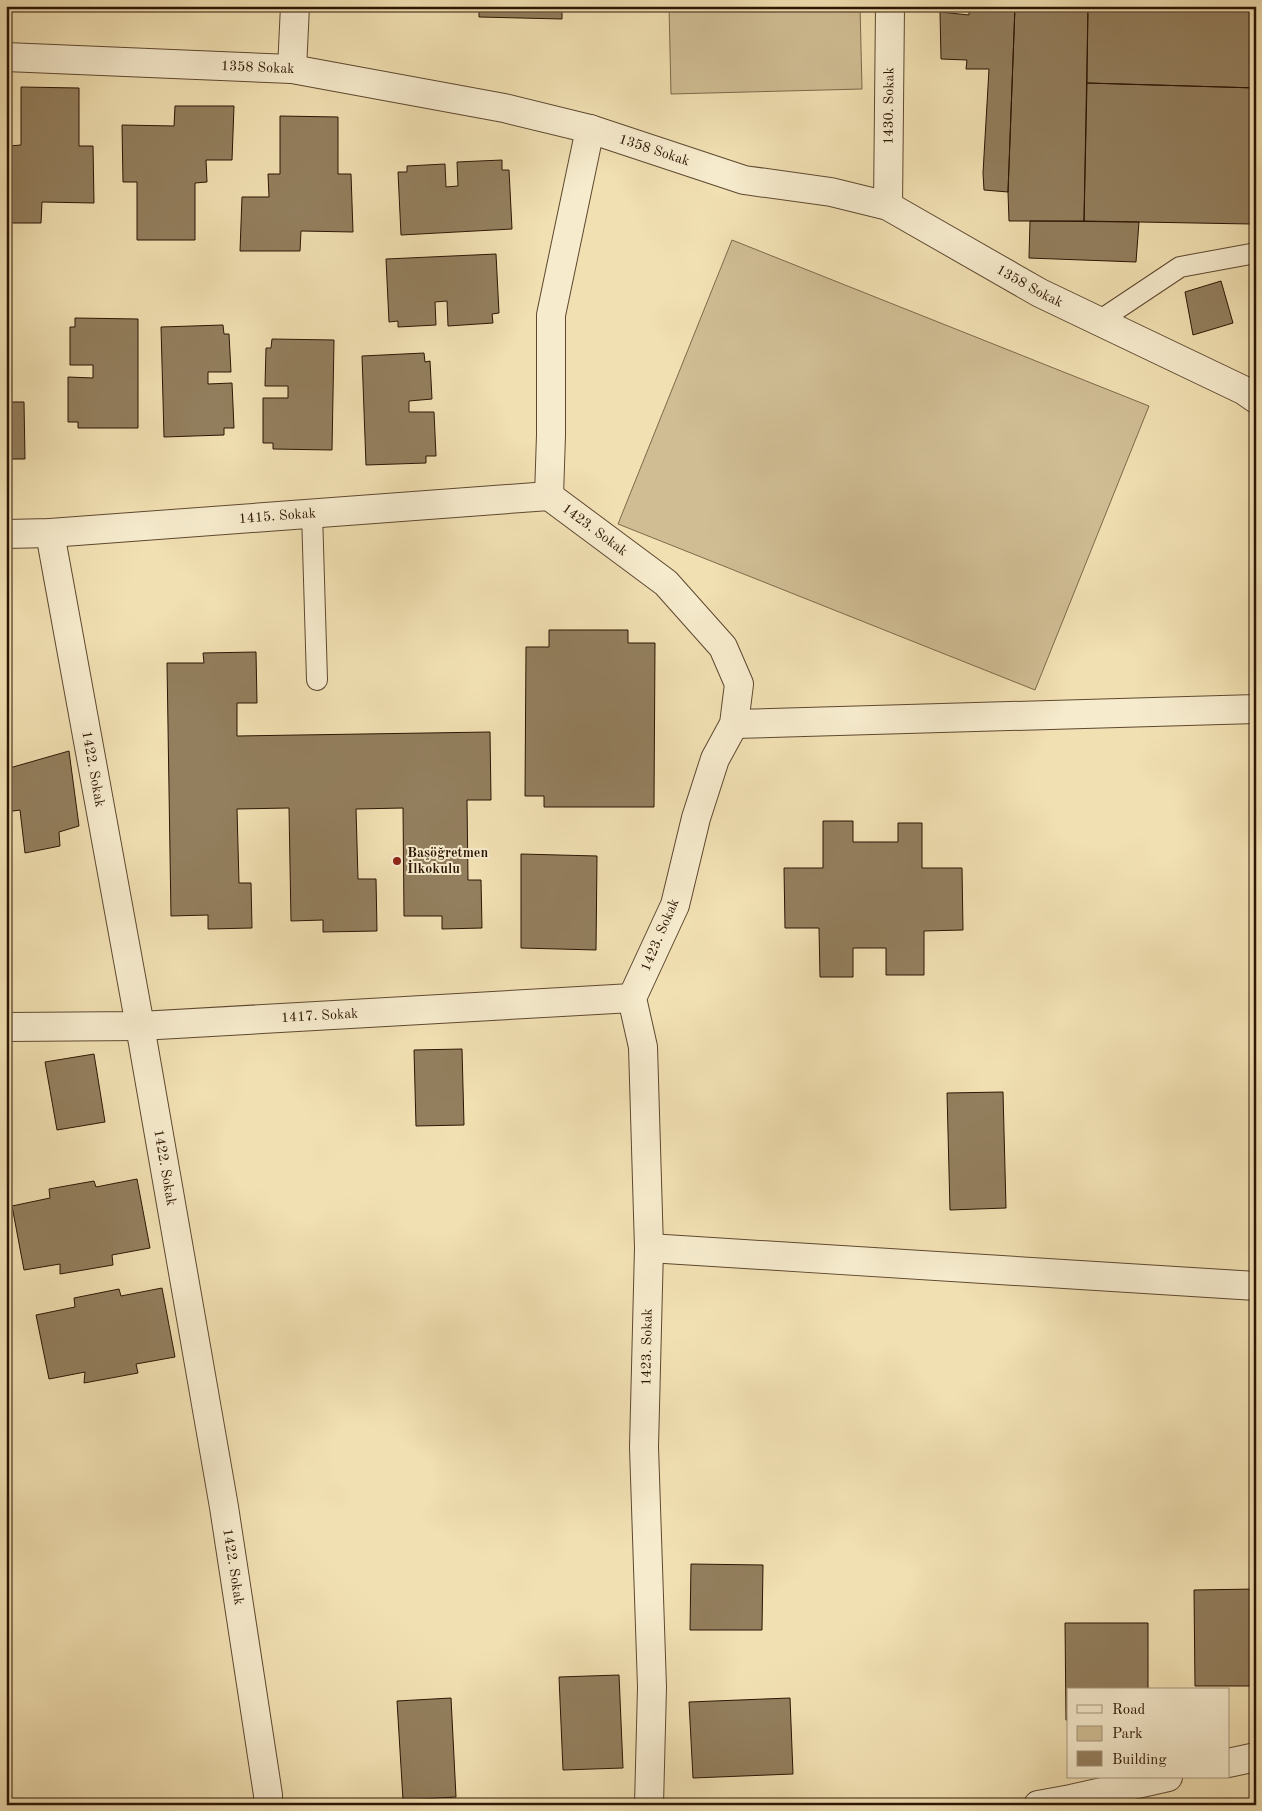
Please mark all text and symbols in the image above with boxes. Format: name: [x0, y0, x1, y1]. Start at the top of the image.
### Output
street label: 1358 Sokak: [221, 59, 295, 76]
street label: 1430. Sokak: [882, 67, 896, 145]
street label: 1358 Sokak: [617, 132, 691, 168]
street label: 1358 Sokak: [994, 263, 1065, 310]
street label: 1423. Sokak: [559, 501, 630, 559]
street label: 1415. Sokak: [238, 506, 317, 526]
street label: 1422. Sokak: [79, 730, 107, 808]
place label: Başöğretmen İlkokulu: [407, 846, 488, 876]
marker: Başöğretmen İlkokulu: [391, 855, 403, 867]
street label: 1423. Sokak: [638, 897, 682, 973]
street label: 1417. Sokak: [281, 1007, 359, 1025]
street label: 1422. Sokak: [151, 1128, 178, 1207]
street label: 1423. Sokak: [639, 1308, 655, 1386]
street label: 1422. Sokak: [220, 1528, 246, 1606]
legend: [1067, 1688, 1230, 1778]
text: Road: [1112, 1703, 1146, 1718]
text: Park: [1112, 1727, 1143, 1742]
text: Building: [1112, 1753, 1167, 1768]

